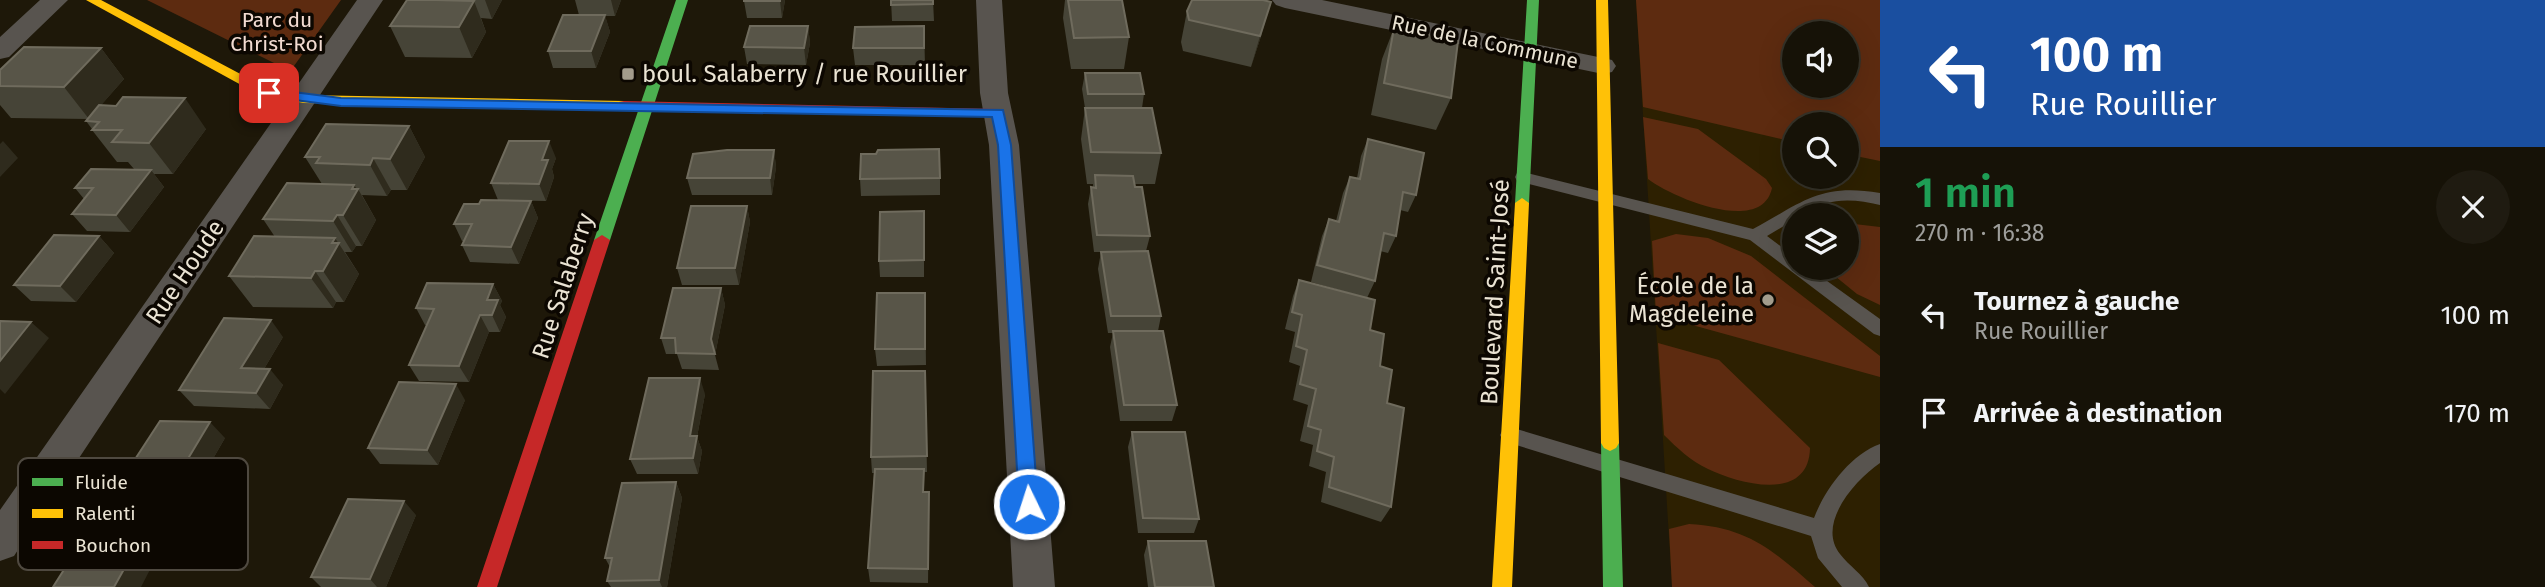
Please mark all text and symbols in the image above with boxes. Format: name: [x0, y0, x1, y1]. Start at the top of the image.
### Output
park label: Parc du Christ-Roi: [230, 7, 324, 57]
street label: Rue de la Commune: [1389, 10, 1581, 74]
map controls: [1782, 21, 1859, 280]
button: sound: [1782, 21, 1859, 98]
text: 100 m: [2030, 25, 2163, 84]
icon: left: [1915, 28, 2006, 119]
place label: boul. Salaberry / rue Rouillier: [642, 60, 968, 88]
pin: [239, 63, 299, 123]
marker: boul. Salaberry / rue Rouillier: [620, 66, 636, 82]
icon: arrive: [250, 74, 288, 112]
text: Rue Rouillier: [2030, 85, 2217, 123]
button: search: [1782, 112, 1859, 189]
text: 1 min: [1915, 168, 2016, 218]
button: close: [2436, 170, 2510, 244]
street label: Boulevard Saint-José: [1475, 178, 1515, 406]
button: layers: [1782, 203, 1859, 280]
street label: Rue Salaberry: [526, 209, 600, 362]
street label: Rue Houde: [140, 215, 230, 329]
text: 270 m · 16:38: [1915, 219, 2045, 247]
place label: École de la Magdeleine: [1629, 271, 1754, 328]
text: Tournez à gauche: [1974, 286, 2179, 317]
marker: École de la Magdeleine: [1760, 292, 1776, 308]
icon: left: [1915, 296, 1953, 334]
text: 100 m: [2441, 300, 2510, 331]
text: Rue Rouillier: [1974, 317, 2108, 345]
icon: arrive: [1915, 394, 1953, 432]
text: Arrivée à destination: [1974, 398, 2223, 429]
text: 170 m: [2444, 398, 2510, 429]
legend: [18, 458, 248, 570]
position arrow: [992, 467, 1066, 541]
text: Fluide: [75, 471, 128, 494]
text: Ralenti: [75, 502, 136, 525]
text: Bouchon: [75, 534, 151, 557]

